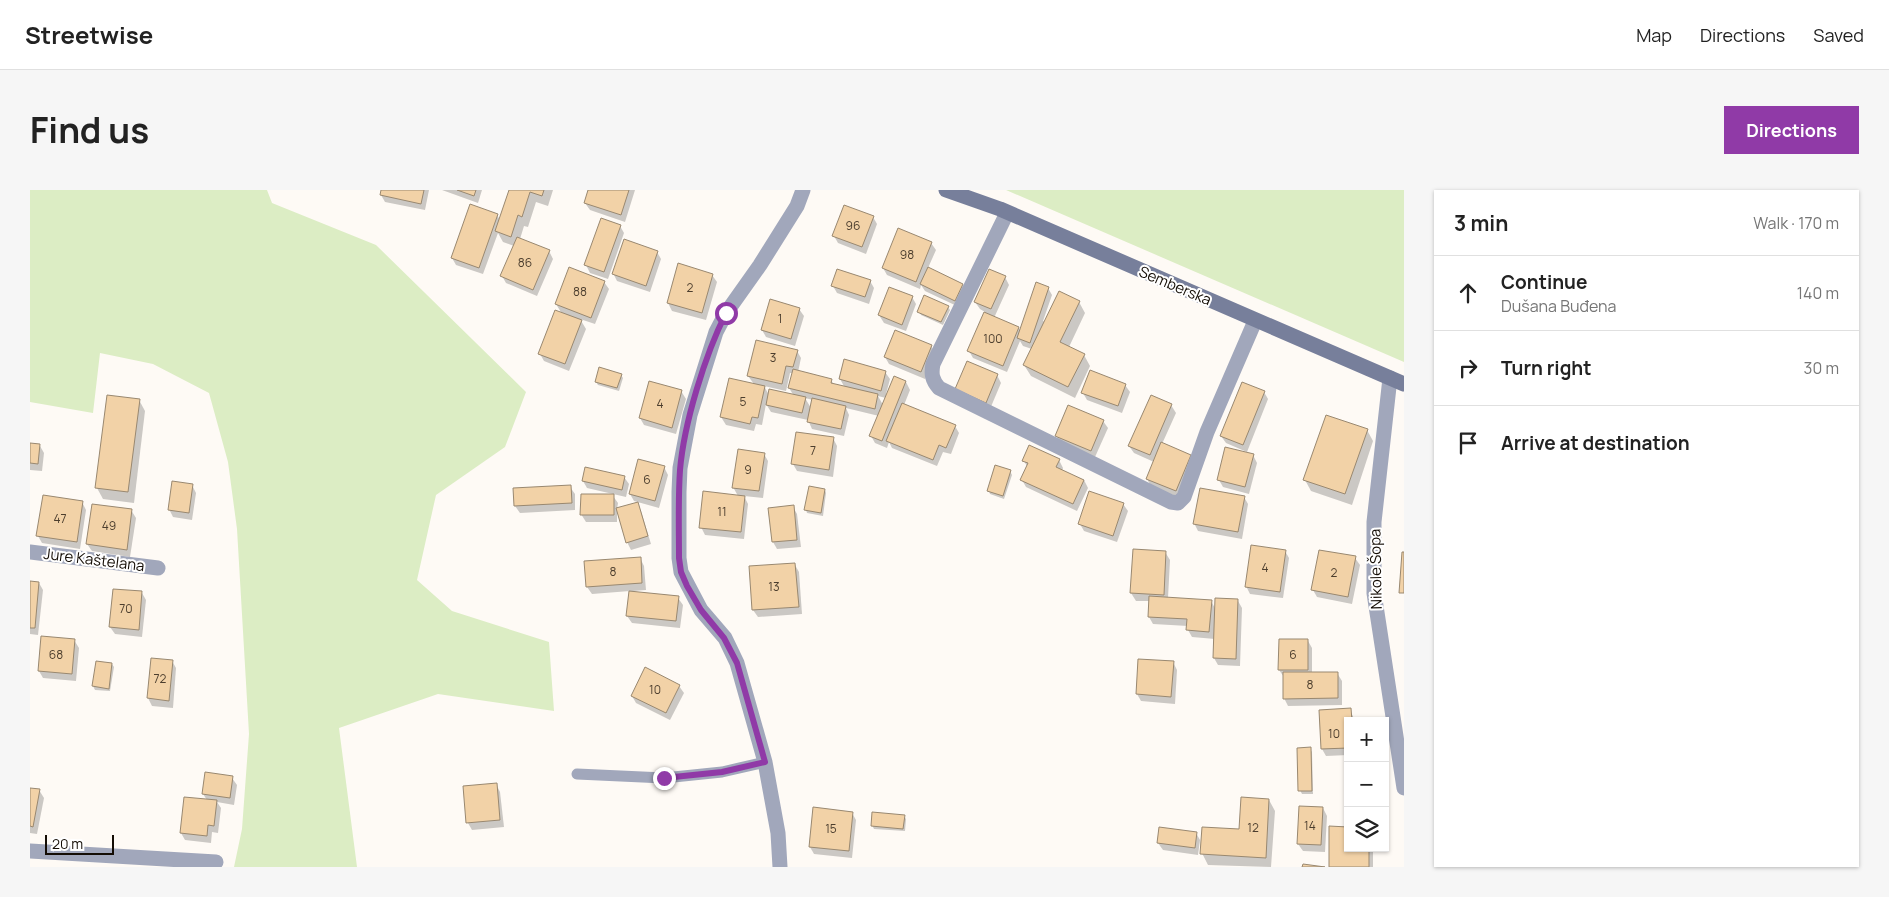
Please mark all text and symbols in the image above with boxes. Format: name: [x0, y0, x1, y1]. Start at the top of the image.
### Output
text: Streetwise: [25, 18, 153, 51]
text: Map: [1636, 23, 1672, 47]
text: Directions: [1700, 23, 1785, 47]
text: Saved: [1813, 23, 1864, 47]
text: Find us: [30, 106, 149, 154]
button: Directions: [1724, 106, 1859, 154]
text: 3 min: [1454, 209, 1508, 237]
text: Walk · 170 m: [1753, 212, 1839, 234]
house number: 96: [846, 217, 860, 234]
house number: 98: [900, 246, 914, 263]
house number: 86: [518, 254, 532, 271]
street label: Semberska: [1136, 261, 1215, 310]
text: Continue: [1501, 269, 1587, 295]
house number: 2: [687, 279, 694, 296]
icon: ahead: [1454, 279, 1482, 307]
text: 140 m: [1797, 282, 1839, 304]
house number: 88: [573, 283, 587, 300]
text: Dušana Buđena: [1501, 295, 1616, 317]
route start: [715, 302, 738, 325]
house number: 1: [778, 310, 782, 327]
house number: 100: [983, 330, 1003, 347]
house number: 3: [770, 349, 776, 366]
icon: right: [1454, 354, 1482, 382]
text: Turn right: [1501, 355, 1591, 381]
text: 30 m: [1804, 357, 1839, 379]
house number: 5: [740, 393, 747, 410]
house number: 4: [656, 395, 664, 412]
icon: arrive: [1454, 429, 1482, 457]
text: Arrive at destination: [1501, 430, 1690, 456]
house number: 7: [810, 442, 816, 459]
house number: 9: [744, 461, 752, 478]
house number: 6: [643, 471, 651, 488]
house number: 11: [717, 503, 727, 520]
house number: 47: [53, 510, 67, 527]
house number: 49: [102, 517, 116, 534]
street label: Nikole Šopa: [1364, 529, 1387, 609]
street label: Jure Kaštelana: [42, 543, 146, 576]
house number: 4: [1261, 559, 1269, 576]
house number: 8: [610, 563, 617, 580]
house number: 2: [1331, 564, 1338, 581]
house number: 13: [768, 578, 780, 595]
house number: 70: [119, 600, 133, 617]
house number: 68: [49, 646, 63, 663]
house number: 6: [1289, 646, 1297, 663]
house number: 72: [154, 670, 167, 687]
house number: 8: [1307, 676, 1314, 693]
house number: 10: [649, 681, 661, 698]
map controls: [1344, 717, 1389, 852]
button: +: [1344, 717, 1389, 762]
house number: 10: [1328, 725, 1340, 742]
button: −: [1344, 762, 1389, 807]
route end: [653, 767, 676, 790]
button: layers: [1344, 807, 1389, 852]
house number: 14: [1304, 817, 1316, 834]
house number: 12: [1247, 819, 1259, 836]
house number: 15: [825, 820, 837, 837]
scale bar: [45, 832, 114, 855]
text: 20 m: [52, 834, 83, 853]

